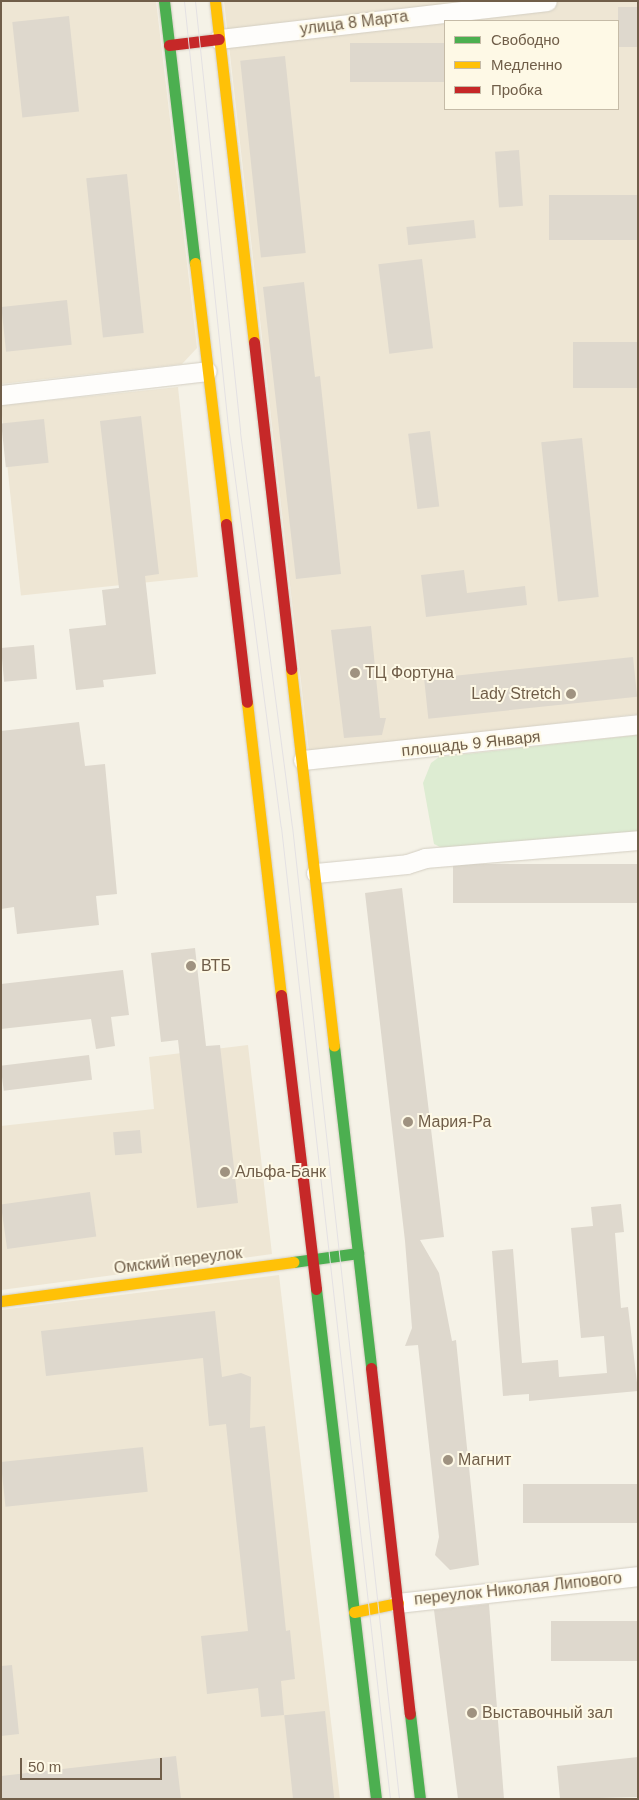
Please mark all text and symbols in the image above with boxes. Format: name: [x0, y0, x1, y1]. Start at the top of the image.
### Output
street label: улица 8 Марта: [299, 7, 409, 39]
legend: [444, 20, 619, 110]
text: Свободно: [491, 31, 560, 48]
text: Медленно: [491, 56, 562, 73]
text: Пробка: [491, 81, 542, 98]
place label: ТЦ Фортуна: [365, 663, 454, 683]
marker: ТЦ Фортуна: [349, 667, 361, 679]
place label: Lady Stretch: [471, 684, 561, 704]
marker: Lady Stretch: [565, 688, 577, 700]
street label: площадь 9 Января: [401, 727, 541, 761]
place label: ВТБ: [201, 956, 231, 976]
marker: ВТБ: [185, 960, 197, 972]
place label: Мария-Ра: [418, 1112, 491, 1132]
marker: Мария-Ра: [402, 1116, 414, 1128]
place label: Альфа-Банк: [235, 1162, 326, 1182]
marker: Альфа-Банк: [219, 1166, 231, 1178]
street label: Омский переулок: [113, 1244, 243, 1278]
place label: Магнит: [458, 1450, 511, 1470]
marker: Магнит: [442, 1454, 454, 1466]
street label: переулок Николая Липового: [413, 1569, 623, 1609]
place label: Выставочный зал: [482, 1703, 613, 1723]
marker: Выставочный зал: [466, 1707, 478, 1719]
scale bar: [22, 1748, 165, 1780]
text: 50 m: [28, 1758, 61, 1775]

